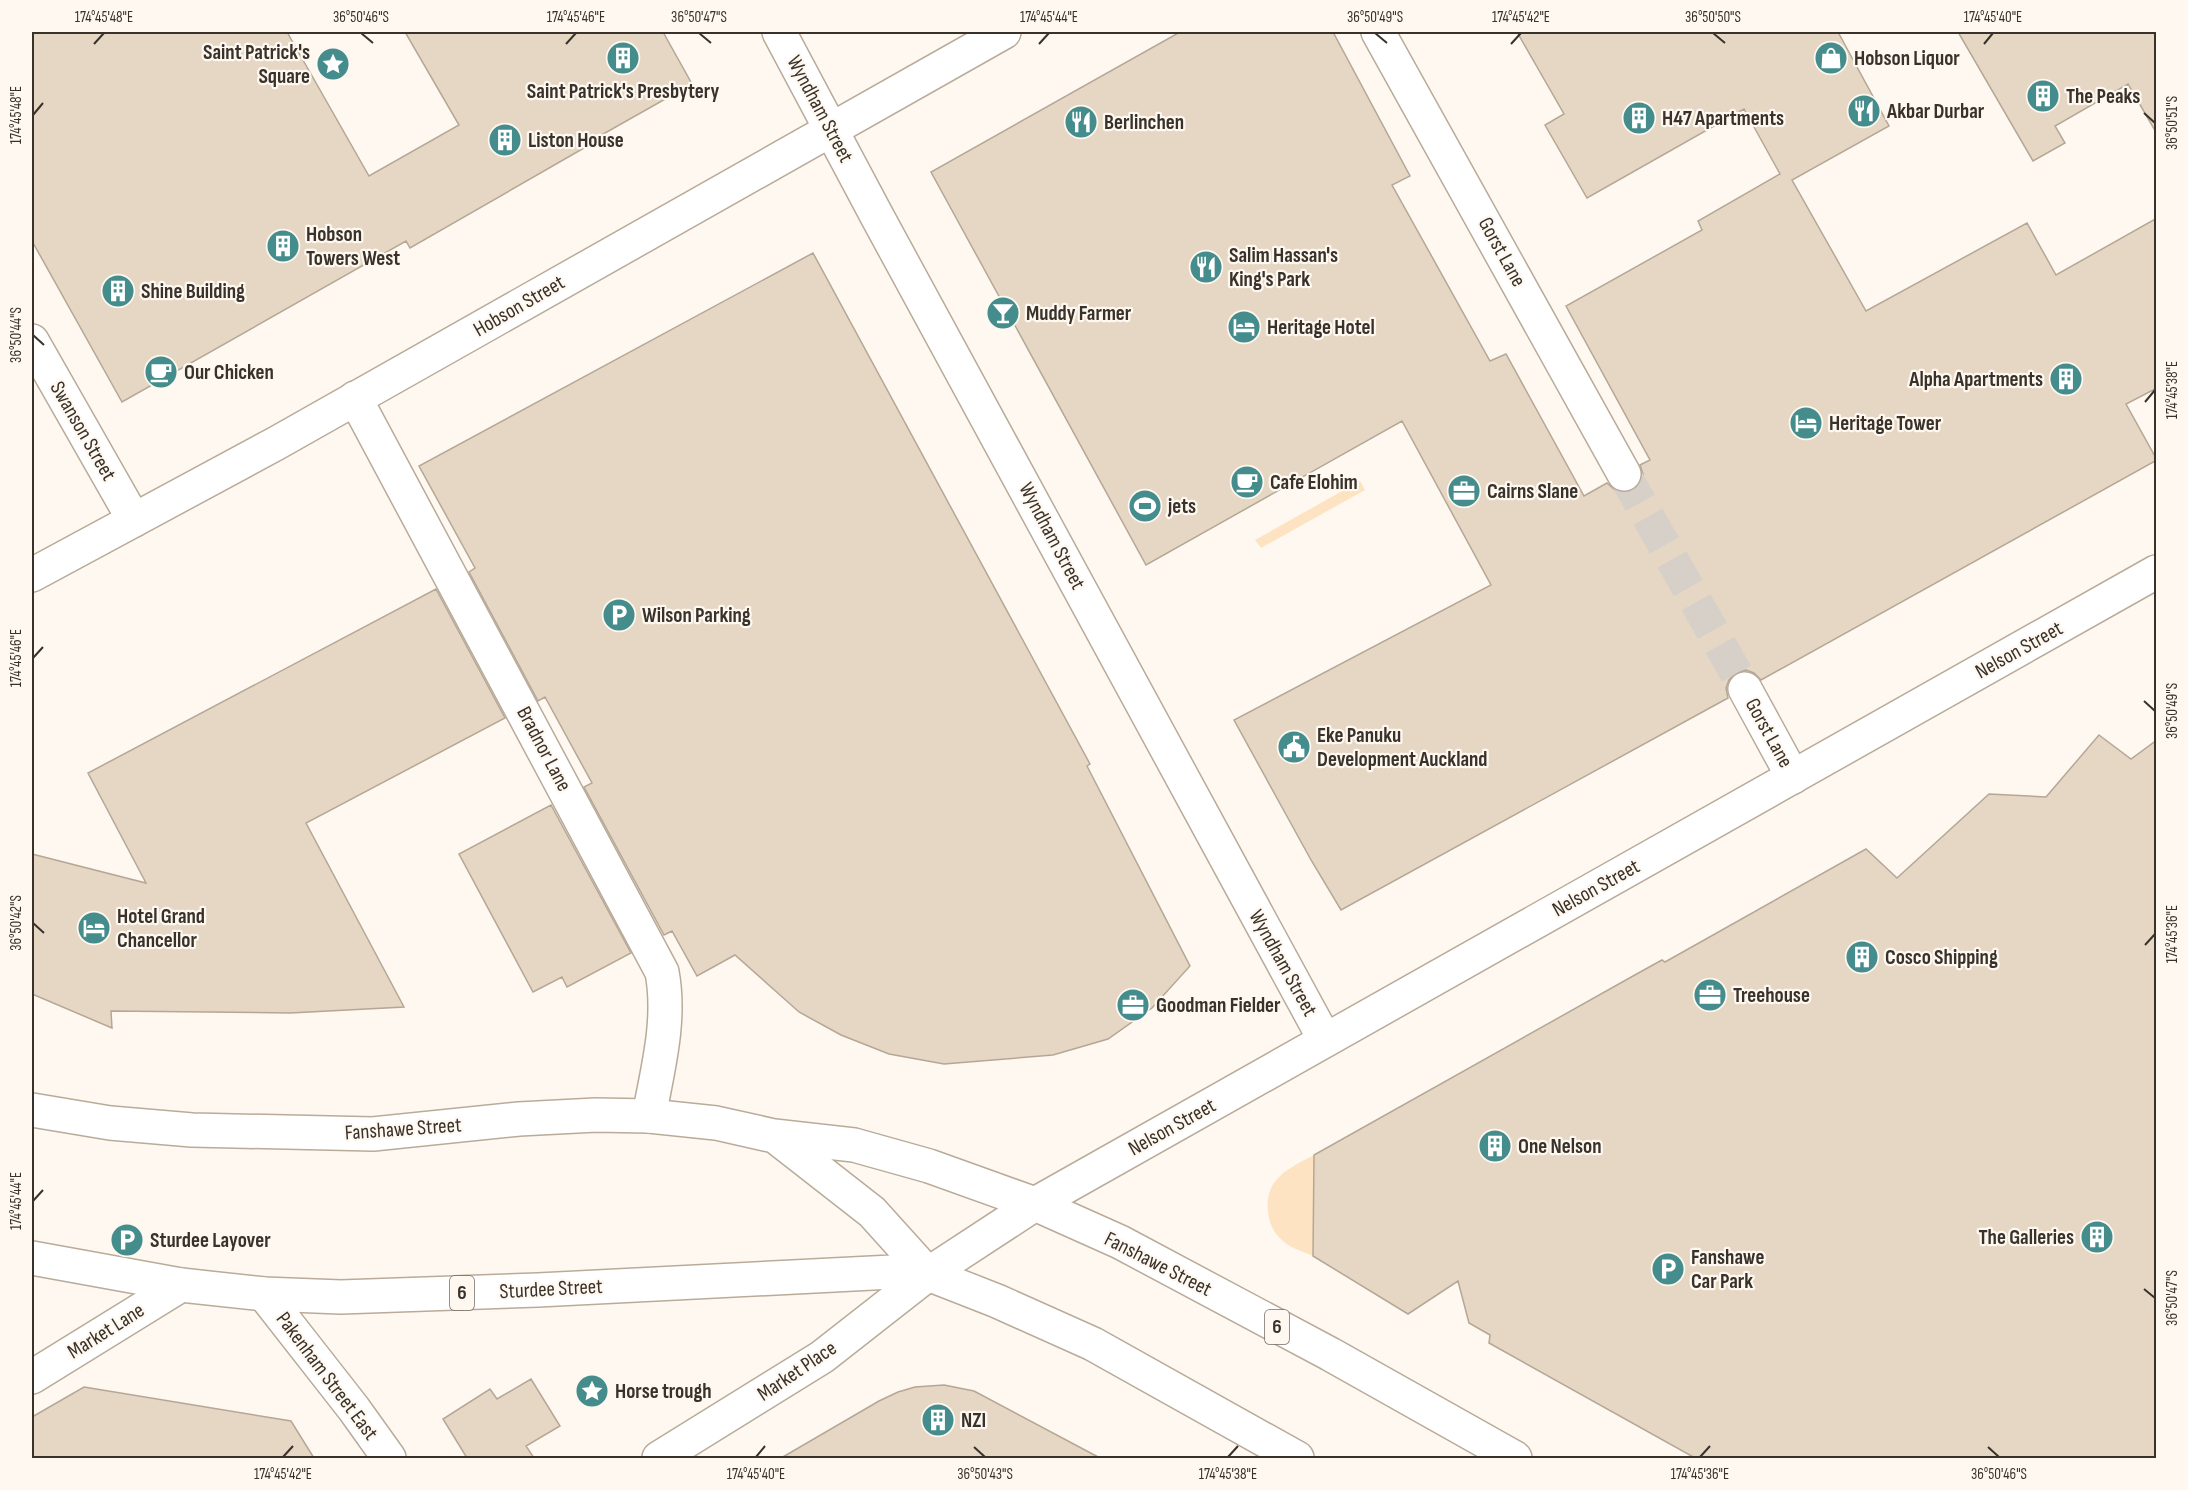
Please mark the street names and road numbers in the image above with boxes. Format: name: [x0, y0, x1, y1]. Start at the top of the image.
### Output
street label: Wyndham Street: [781, 51, 859, 167]
street label: Gorst Lane: [1473, 213, 1531, 291]
street label: Hobson Street: [469, 270, 569, 342]
street label: Swanson Street: [45, 377, 121, 485]
street label: Wyndham Street: [1013, 478, 1091, 594]
street label: Nelson Street: [1971, 616, 2067, 684]
street label: Gorst Lane: [1740, 694, 1798, 772]
street label: Bradnor Lane: [511, 702, 577, 796]
street label: Nelson Street: [1548, 854, 1644, 922]
street label: Wyndham Street: [1244, 906, 1322, 1020]
street label: Nelson Street: [1124, 1093, 1220, 1161]
street label: Fanshawe Street: [344, 1112, 462, 1146]
street label: Fanshawe Street: [1100, 1226, 1216, 1302]
street label: Sturdee Street: [499, 1274, 603, 1304]
road number: 6: [450, 1276, 474, 1310]
street label: Market Lane: [63, 1298, 149, 1364]
street label: Pakenham Street East: [271, 1307, 383, 1445]
road number: 6: [1265, 1310, 1289, 1344]
street label: Market Place: [753, 1335, 841, 1407]

